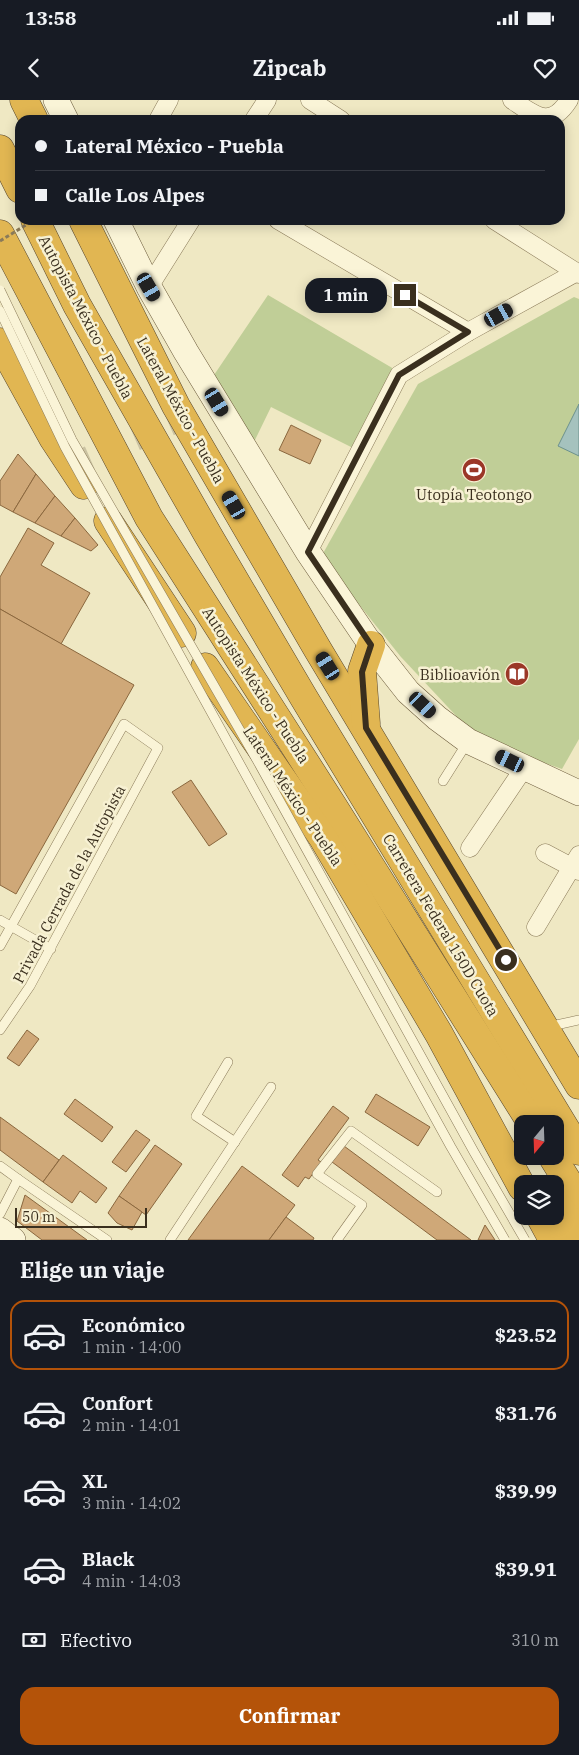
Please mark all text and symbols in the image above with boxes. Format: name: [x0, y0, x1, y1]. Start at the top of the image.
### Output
text: 13:58: [25, 6, 76, 30]
text: Zipcab: [253, 53, 326, 82]
icon: back: [20, 54, 48, 82]
icon: heart: [531, 54, 559, 82]
text: Lateral México - Puebla: [65, 134, 284, 158]
text: Calle Los Alpes: [65, 183, 205, 207]
street label: Autopista México - Puebla: [35, 232, 137, 402]
car: [135, 270, 162, 304]
callout: 1 min: [305, 278, 388, 312]
route end: [394, 284, 416, 306]
text: 1 min: [324, 285, 368, 305]
car: [482, 301, 515, 329]
street label: Lateral México - Puebla: [133, 333, 229, 487]
car: [202, 385, 231, 419]
sports icon: Utopía Teotongo: [461, 457, 487, 483]
place label: Utopía Teotongo: [416, 485, 532, 504]
car: [220, 488, 247, 522]
street label: Autopista México - Puebla: [198, 603, 314, 767]
car: [313, 649, 342, 683]
library icon: Biblioavión: [504, 661, 530, 687]
place label: Biblioavión: [420, 665, 500, 684]
car: [406, 689, 439, 721]
street label: Lateral México - Puebla: [239, 723, 347, 869]
car: [493, 748, 526, 774]
street label: Privada Cerrada de la Autopista: [9, 782, 129, 986]
street label: Carretera Federal 150D Cuota: [379, 830, 503, 1020]
route start: [495, 949, 517, 971]
north arrow: [514, 1115, 564, 1165]
map controls: [514, 1115, 564, 1225]
button: layers: [514, 1175, 564, 1225]
scale bar: [15, 1205, 148, 1228]
text: 50 m: [22, 1208, 55, 1226]
text: Elige un viaje: [20, 1255, 165, 1284]
icon: car: [22, 1313, 67, 1358]
text: Económico: [82, 1313, 185, 1337]
text: $23.52: [495, 1323, 557, 1347]
text: 1 min · 14:00: [82, 1337, 181, 1357]
icon: car: [22, 1391, 67, 1436]
text: Confort: [82, 1391, 153, 1415]
text: $31.76: [495, 1401, 557, 1425]
text: 2 min · 14:01: [82, 1415, 181, 1435]
icon: car: [22, 1469, 67, 1514]
text: XL: [82, 1469, 108, 1493]
text: $39.99: [495, 1479, 557, 1503]
text: 3 min · 14:02: [82, 1493, 181, 1513]
icon: car: [22, 1547, 67, 1592]
text: Black: [82, 1547, 134, 1571]
text: $39.91: [495, 1557, 557, 1581]
text: 4 min · 14:03: [82, 1571, 181, 1591]
icon: cash: [20, 1626, 48, 1654]
text: Efectivo: [60, 1628, 132, 1652]
text: 310 m: [511, 1630, 559, 1650]
button: Confirmar: [20, 1687, 559, 1745]

